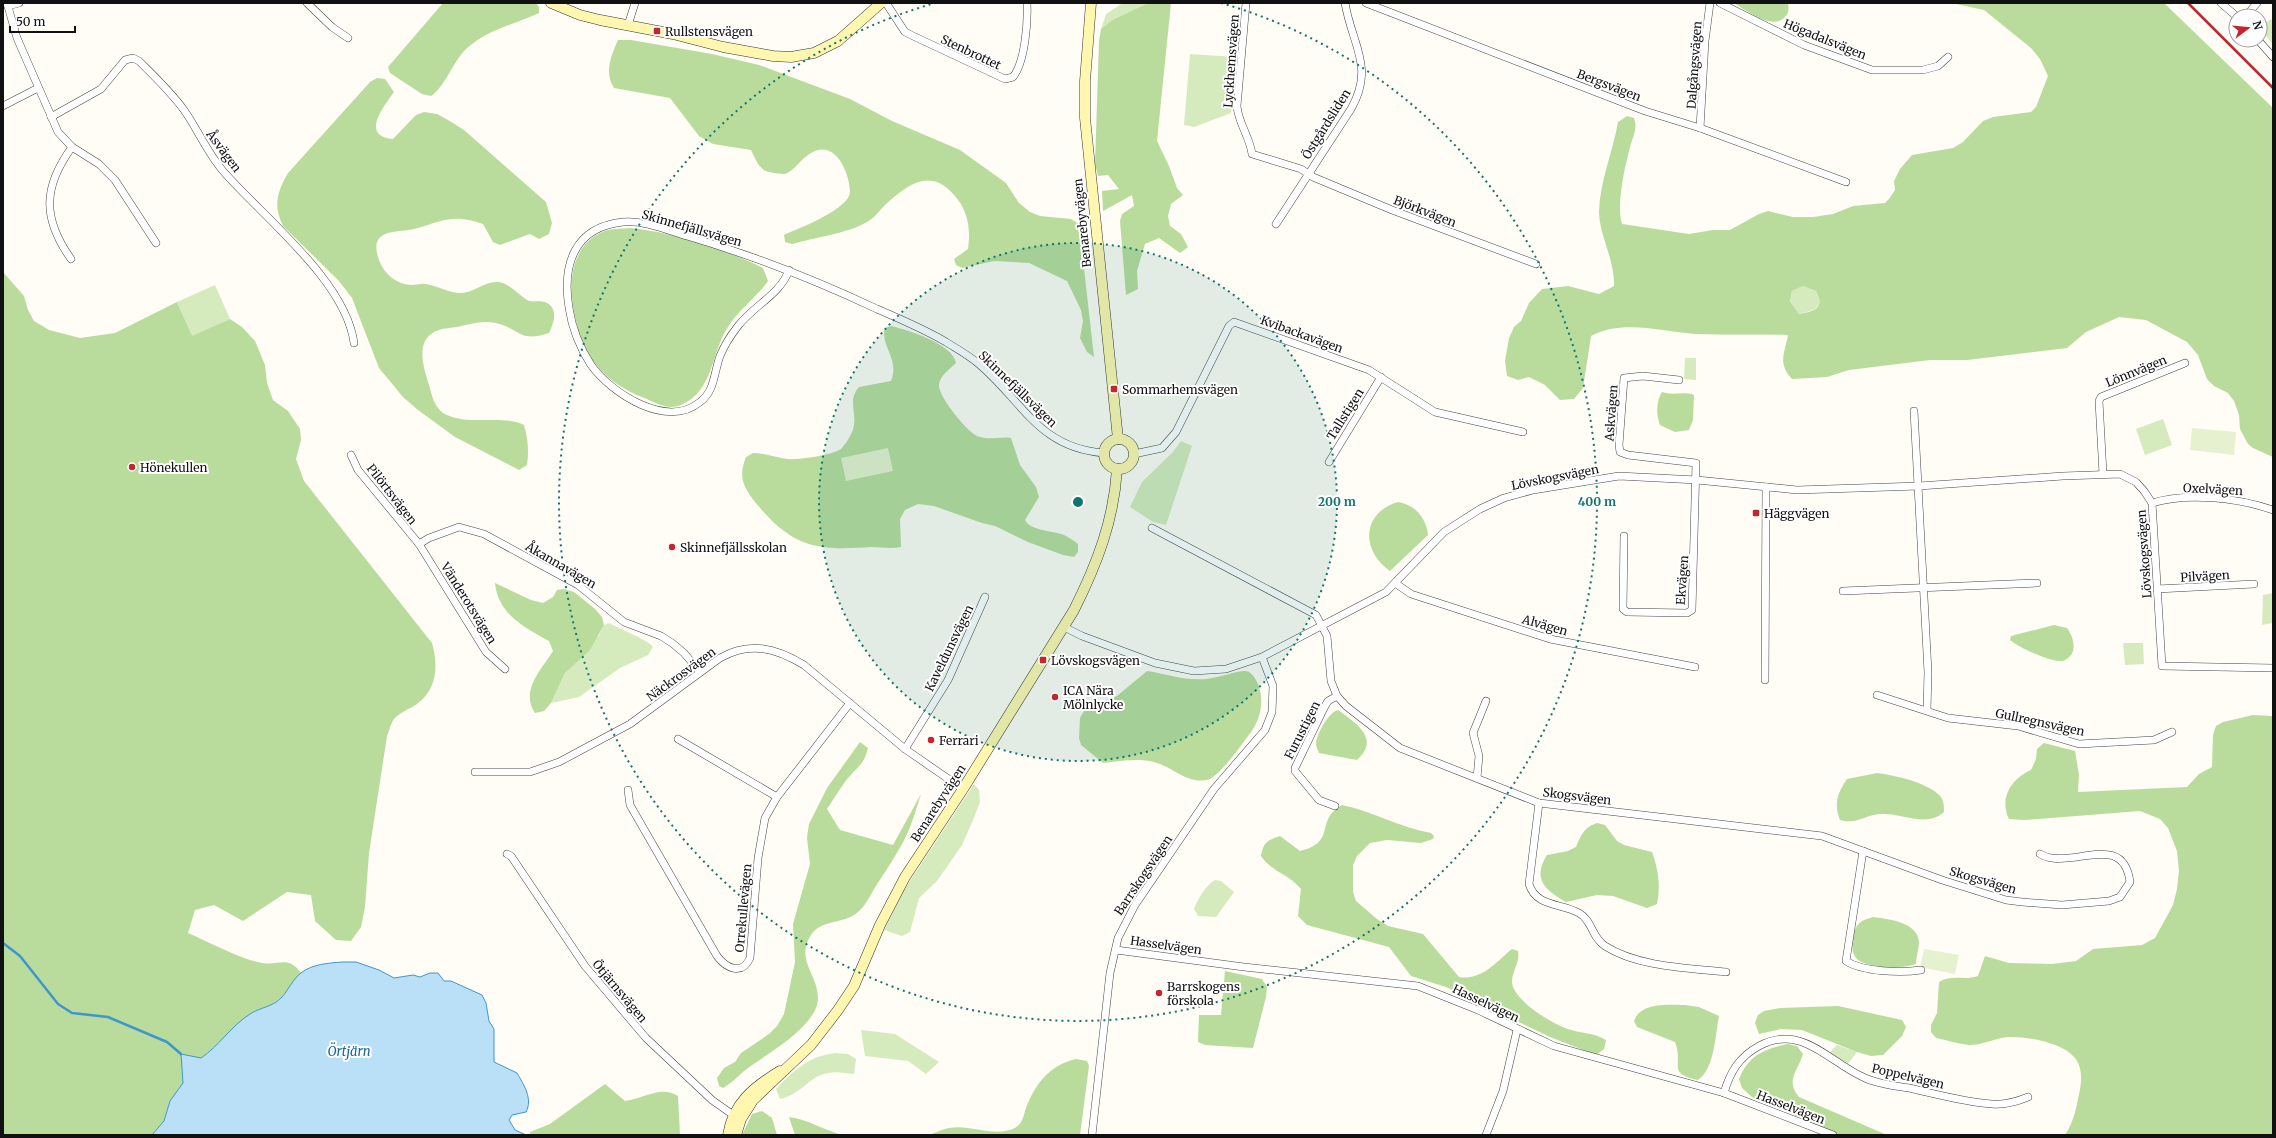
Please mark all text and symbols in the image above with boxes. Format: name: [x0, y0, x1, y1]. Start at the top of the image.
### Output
scale bar: [10, 8, 75, 34]
north arrow: [2228, 8, 2268, 48]
text: 50 m: [16, 14, 45, 29]
street label: Lyckhemsvägen: [1220, 14, 1242, 108]
street label: Högadalsvägen: [1781, 16, 1869, 62]
text: N: [2250, 19, 2266, 32]
street label: Dalgångsvägen: [1683, 20, 1705, 110]
place label: Rullstensvägen: [665, 24, 753, 39]
marker: Rullstensvägen: [652, 26, 662, 36]
street label: Stenbrottet: [938, 31, 1004, 73]
street label: Bergsvägen: [1575, 66, 1643, 104]
street label: Östgårdsliden: [1298, 86, 1354, 162]
street label: Åsvägen: [203, 126, 246, 175]
street label: Benarebyvägen: [1070, 178, 1094, 268]
street label: Björkvägen: [1392, 192, 1458, 230]
street label: Skinnefjällsvägen: [640, 207, 744, 249]
street label: Kvibackavägen: [1259, 312, 1345, 356]
street label: Skinnefjällsvägen: [976, 348, 1060, 430]
street label: Lönnvägen: [2103, 352, 2169, 390]
place label: Sommarhemsvägen: [1122, 382, 1238, 397]
marker: Sommarhemsvägen: [1109, 384, 1119, 394]
street label: Askvägen: [1601, 384, 1620, 443]
street label: Tallstigen: [1323, 385, 1367, 443]
place label: Hönekullen: [140, 460, 207, 475]
street label: Pilörtsvägen: [364, 461, 420, 527]
street label: Lövskogsvägen: [1510, 461, 1600, 493]
marker: Hönekullen: [127, 462, 137, 472]
street label: Oxelvägen: [2183, 480, 2243, 498]
text: 200 m: [1318, 494, 1356, 509]
text: 400 m: [1578, 494, 1616, 509]
centre of rings: [1071, 495, 1085, 509]
place label: Häggvägen: [1764, 506, 1830, 521]
marker: Häggvägen: [1751, 508, 1761, 518]
street label: Lövskogsvägen: [2133, 509, 2155, 599]
street label: Åkannavägen: [522, 537, 600, 591]
place label: Skinnefjällsskolan: [680, 540, 787, 555]
marker: Skinnefjällsskolan: [667, 542, 677, 552]
street label: Ekvägen: [1673, 555, 1691, 605]
street label: Vänderotsvägen: [437, 559, 500, 646]
street label: Pilvägen: [2180, 567, 2230, 585]
street label: Kaveldunsvägen: [922, 602, 976, 694]
street label: Alvägen: [1520, 611, 1570, 639]
street label: Näckrosvägen: [644, 644, 719, 704]
place label: Lövskogsvägen: [1051, 653, 1140, 668]
marker: Lövskogsvägen: [1038, 655, 1048, 665]
place label: ICA Nära Mölnlycke: [1063, 683, 1123, 712]
marker: ICA Nära Mölnlycke: [1050, 692, 1060, 702]
street label: Furustigen: [1281, 698, 1323, 762]
street label: Gullregnsvägen: [1994, 705, 2086, 739]
place label: Ferrari: [939, 733, 979, 748]
marker: Ferrari: [926, 735, 936, 745]
street label: Benarebyvägen: [907, 761, 969, 845]
street label: Skogsvägen: [1542, 784, 1612, 808]
street label: Barrskogsvägen: [1111, 832, 1175, 918]
street label: Orrekullevägen: [732, 863, 754, 953]
street label: Skogsvägen: [1948, 863, 2018, 897]
street label: Hasselvägen: [1129, 933, 1203, 957]
street label: Ötjärnsvägen: [589, 957, 651, 1025]
place label: Barrskogens förskola: [1167, 979, 1240, 1008]
street label: Hasselvägen: [1450, 981, 1522, 1025]
marker: Barrskogens förskola: [1154, 988, 1164, 998]
water label: Örtjärn: [327, 1042, 371, 1060]
street label: Poppelvägen: [1870, 1060, 1946, 1092]
street label: Hasselvägen: [1755, 1087, 1827, 1127]

